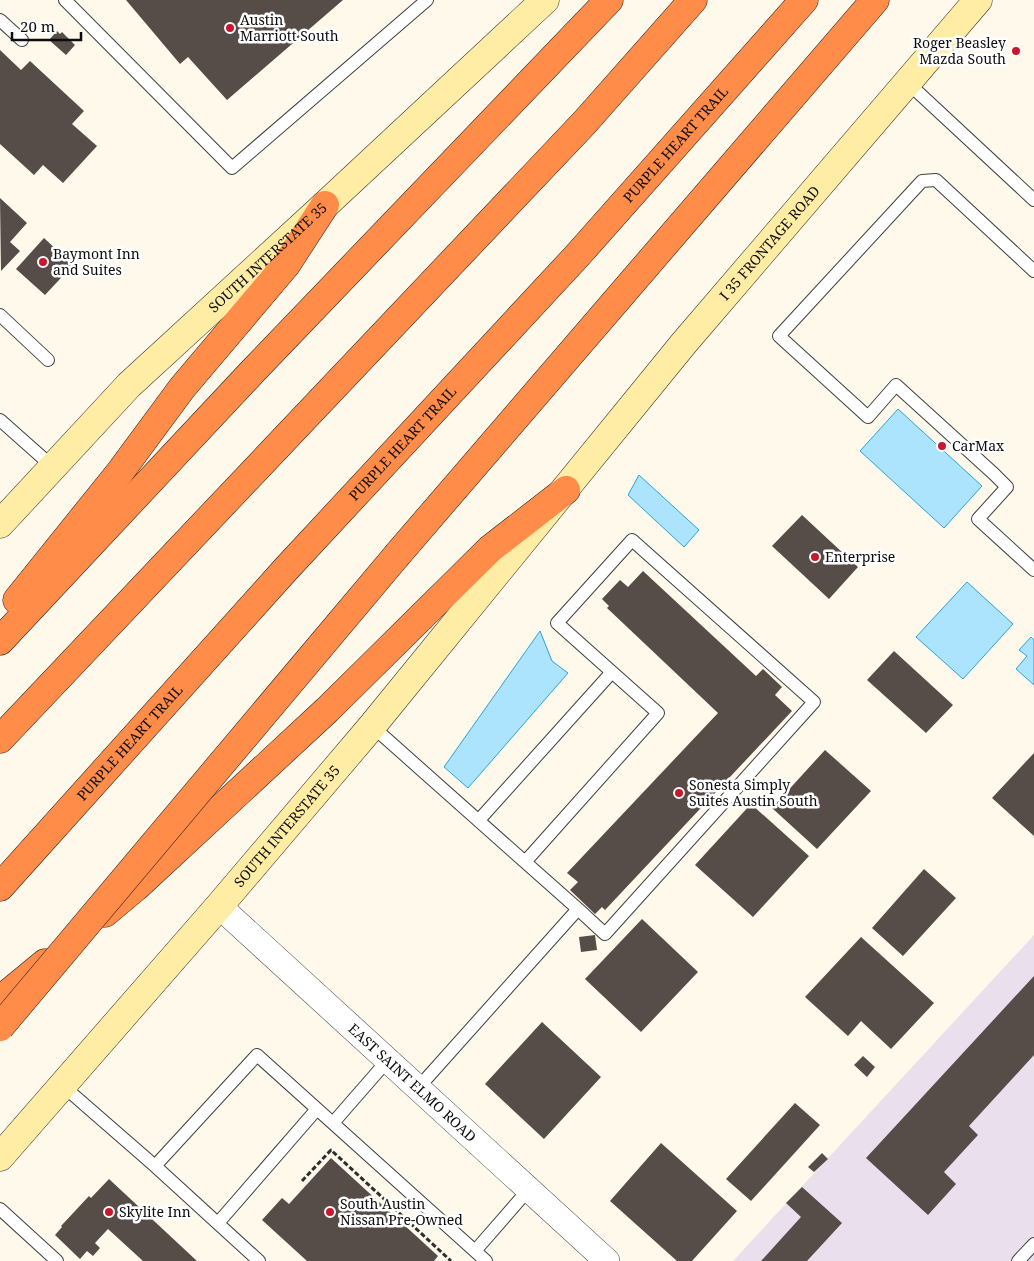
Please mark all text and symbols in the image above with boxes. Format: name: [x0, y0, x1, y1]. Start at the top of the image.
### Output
scale bar: [12, 10, 81, 42]
place label: Austin Marriott South: [240, 10, 339, 45]
text: 20 m: [20, 16, 55, 36]
marker: Austin Marriott South: [224, 22, 236, 34]
place label: Roger Beasley Mazda South: [913, 33, 1006, 68]
marker: Roger Beasley Mazda South: [1010, 45, 1022, 57]
street label: PURPLE HEART TRAIL: [619, 82, 732, 206]
street label: I 35 FRONTAGE ROAD: [715, 181, 824, 304]
street label: SOUTH INTERSTATE 35: [204, 198, 331, 316]
place label: Baymont Inn and Suites: [53, 244, 140, 279]
marker: Baymont Inn and Suites: [37, 256, 49, 268]
street label: PURPLE HEART TRAIL: [344, 382, 460, 504]
place label: CarMax: [952, 436, 1005, 455]
marker: CarMax: [936, 440, 948, 452]
place label: Enterprise: [825, 547, 895, 566]
marker: Enterprise: [809, 551, 821, 563]
street label: PURPLE HEART TRAIL: [72, 680, 187, 804]
street label: SOUTH INTERSTATE 35: [229, 761, 344, 891]
place label: Sonesta Simply Suites Austin South: [689, 775, 818, 810]
marker: Sonesta Simply Suites Austin South: [673, 787, 685, 799]
street label: EAST SAINT ELMO ROAD: [345, 1019, 481, 1146]
place label: South Austin Nissan Pre-Owned: [340, 1194, 463, 1229]
place label: Skylite Inn: [119, 1202, 191, 1221]
marker: Skylite Inn: [103, 1206, 115, 1218]
marker: South Austin Nissan Pre-Owned: [324, 1206, 336, 1218]

